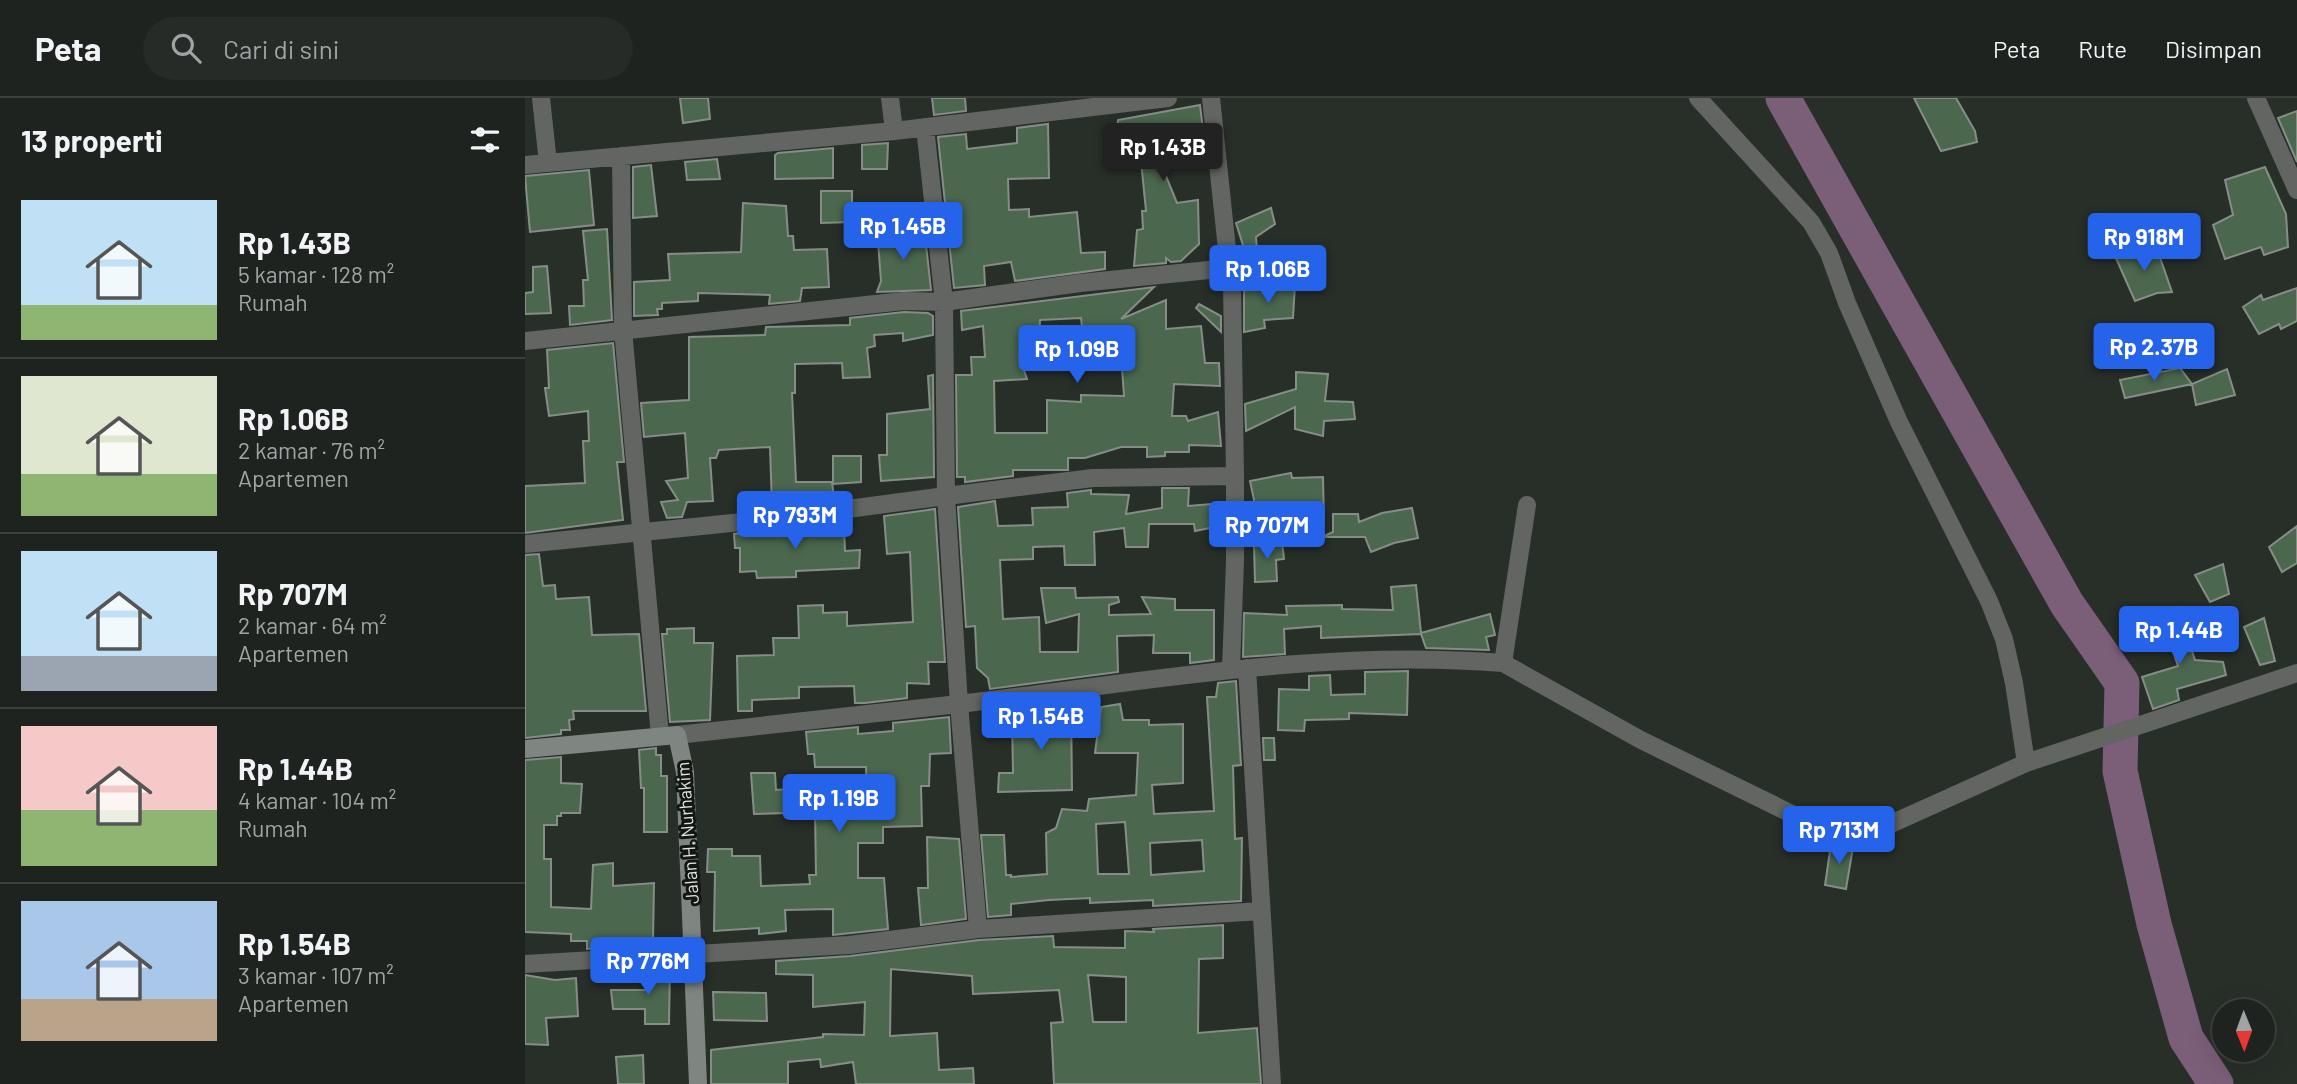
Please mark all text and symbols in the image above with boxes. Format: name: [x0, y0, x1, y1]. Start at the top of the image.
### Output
search box: [143, 17, 633, 80]
text: Peta: [35, 28, 101, 68]
icon: search: [167, 29, 205, 67]
text: Cari di sini: [223, 33, 339, 64]
text: Peta: [1993, 34, 2040, 63]
text: Rute: [2078, 34, 2127, 63]
text: Disimpan: [2165, 34, 2262, 63]
icon: filters: [466, 121, 504, 159]
text: 13 properti: [21, 122, 163, 158]
pin: Rp 1.43B: [1091, 123, 1235, 183]
text: Rp 1.43B: [1120, 132, 1206, 160]
pin: Rp 1.45B: [831, 202, 975, 262]
text: Rp 1.45B: [860, 211, 946, 239]
pin: Rp 918M: [2079, 214, 2209, 273]
text: Rp 918M: [2104, 222, 2184, 250]
text: Rp 1.43B: [238, 224, 351, 260]
icon: home: [77, 228, 161, 312]
pin: Rp 1.06B: [1196, 246, 1340, 305]
text: Rp 1.06B: [1225, 254, 1311, 282]
text: 5 kamar · 128 m²: [238, 260, 394, 288]
text: Rumah: [238, 288, 308, 316]
pin: Rp 2.37B: [2082, 324, 2226, 383]
pin: Rp 1.09B: [1005, 326, 1149, 385]
text: Rp 2.37B: [2110, 332, 2198, 360]
text: Rp 1.09B: [1034, 334, 1120, 362]
text: Rp 1.06B: [238, 400, 349, 436]
icon: home: [77, 404, 161, 488]
text: 2 kamar · 76 m²: [238, 436, 385, 464]
text: Apartemen: [238, 464, 349, 492]
pin: Rp 793M: [730, 491, 860, 551]
text: Rp 793M: [753, 500, 837, 528]
pin: Rp 707M: [1202, 502, 1332, 561]
text: Rp 707M: [1225, 510, 1309, 538]
text: Rp 707M: [238, 575, 348, 611]
icon: home: [77, 579, 161, 663]
pin: Rp 1.44B: [2107, 606, 2251, 666]
text: 2 kamar · 64 m²: [238, 611, 387, 639]
text: Rp 1.44B: [2135, 615, 2223, 643]
text: Apartemen: [238, 639, 349, 667]
pin: Rp 1.54B: [969, 692, 1113, 752]
text: Rp 1.54B: [998, 701, 1084, 729]
text: Rp 1.44B: [238, 750, 353, 786]
icon: home: [77, 754, 161, 838]
street label: Jalan H. Nurhakim: [671, 761, 703, 905]
pin: Rp 1.19B: [767, 774, 911, 834]
text: Rp 1.19B: [799, 783, 879, 811]
text: 4 kamar · 104 m²: [238, 786, 396, 814]
pin: Rp 713M: [1774, 806, 1904, 866]
text: Rumah: [238, 814, 308, 842]
text: Rp 713M: [1799, 815, 1879, 843]
text: Rp 1.54B: [238, 925, 351, 961]
icon: home: [77, 929, 161, 1013]
pin: Rp 776M: [583, 937, 713, 997]
text: Rp 776M: [606, 946, 690, 974]
text: 3 kamar · 107 m²: [238, 961, 394, 989]
text: Apartemen: [238, 989, 349, 1017]
north arrow: [2212, 999, 2275, 1062]
map controls: [2212, 999, 2275, 1062]

